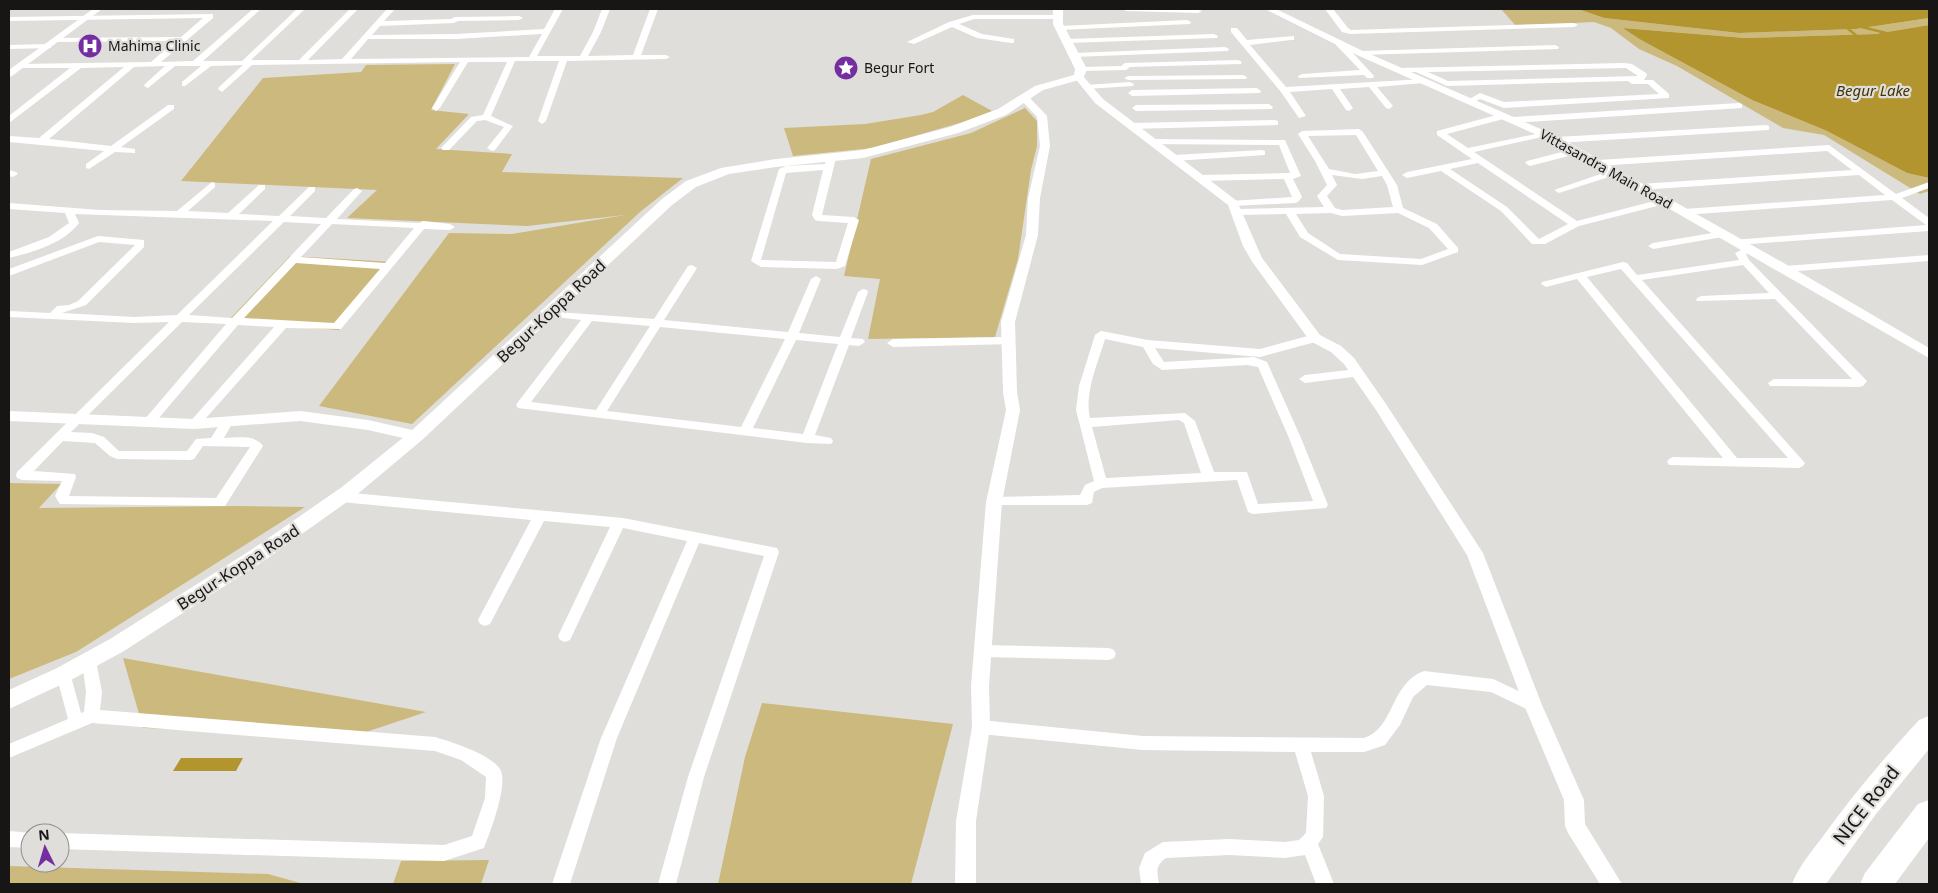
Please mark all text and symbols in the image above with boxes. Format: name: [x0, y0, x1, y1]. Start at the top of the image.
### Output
hospital icon: Mahima Clinic: [77, 33, 103, 59]
place label: Mahima Clinic: [108, 36, 201, 55]
place icon: Begur Fort: [833, 55, 859, 81]
place label: Begur Fort: [864, 58, 934, 77]
water label: Begur Lake: [1836, 80, 1911, 100]
street label: Vittasandra Main Road: [1537, 124, 1676, 213]
street label: Begur-Koppa Road: [492, 255, 610, 367]
street label: Begur-Koppa Road: [173, 519, 303, 615]
street label: NICE Road: [1827, 760, 1905, 850]
north arrow: [20, 823, 70, 873]
text: N: [37, 825, 50, 845]

